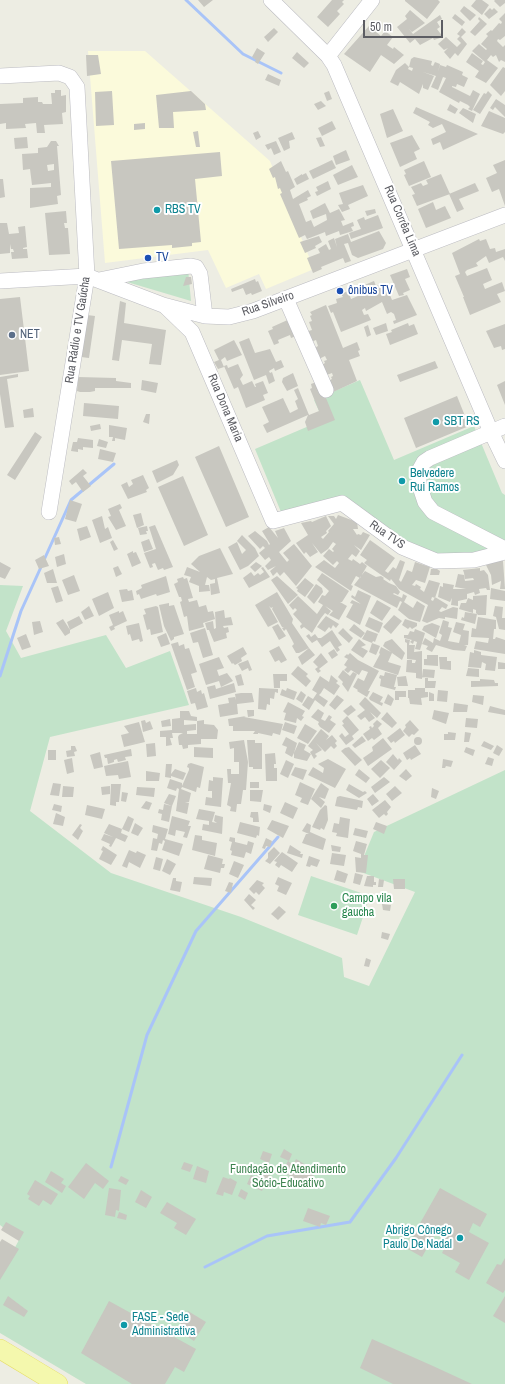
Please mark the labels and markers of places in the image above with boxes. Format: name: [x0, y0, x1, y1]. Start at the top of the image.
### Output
place label: RBS TV: [165, 203, 201, 217]
marker: RBS TV: [152, 205, 162, 215]
place label: TV: [156, 251, 169, 265]
marker: TV: [143, 253, 153, 263]
place label: ônibus TV: [348, 284, 393, 298]
marker: ônibus TV: [335, 286, 345, 296]
place label: NET: [20, 328, 40, 342]
marker: NET: [7, 330, 17, 340]
place label: SBT RS: [444, 415, 480, 429]
marker: SBT RS: [431, 417, 441, 427]
place label: Belvedere Rui Ramos: [410, 467, 459, 495]
marker: Belvedere Rui Ramos: [397, 476, 407, 486]
place label: Campo vila gaucha: [342, 892, 392, 920]
marker: Campo vila gaucha: [329, 901, 339, 911]
place label: Abrigo Cônego Paulo De Nadal: [383, 1224, 452, 1252]
marker: Abrigo Cônego Paulo De Nadal: [455, 1233, 465, 1243]
place label: FASE - Sede Administrativa: [132, 1311, 195, 1339]
marker: FASE - Sede Administrativa: [119, 1320, 129, 1330]

